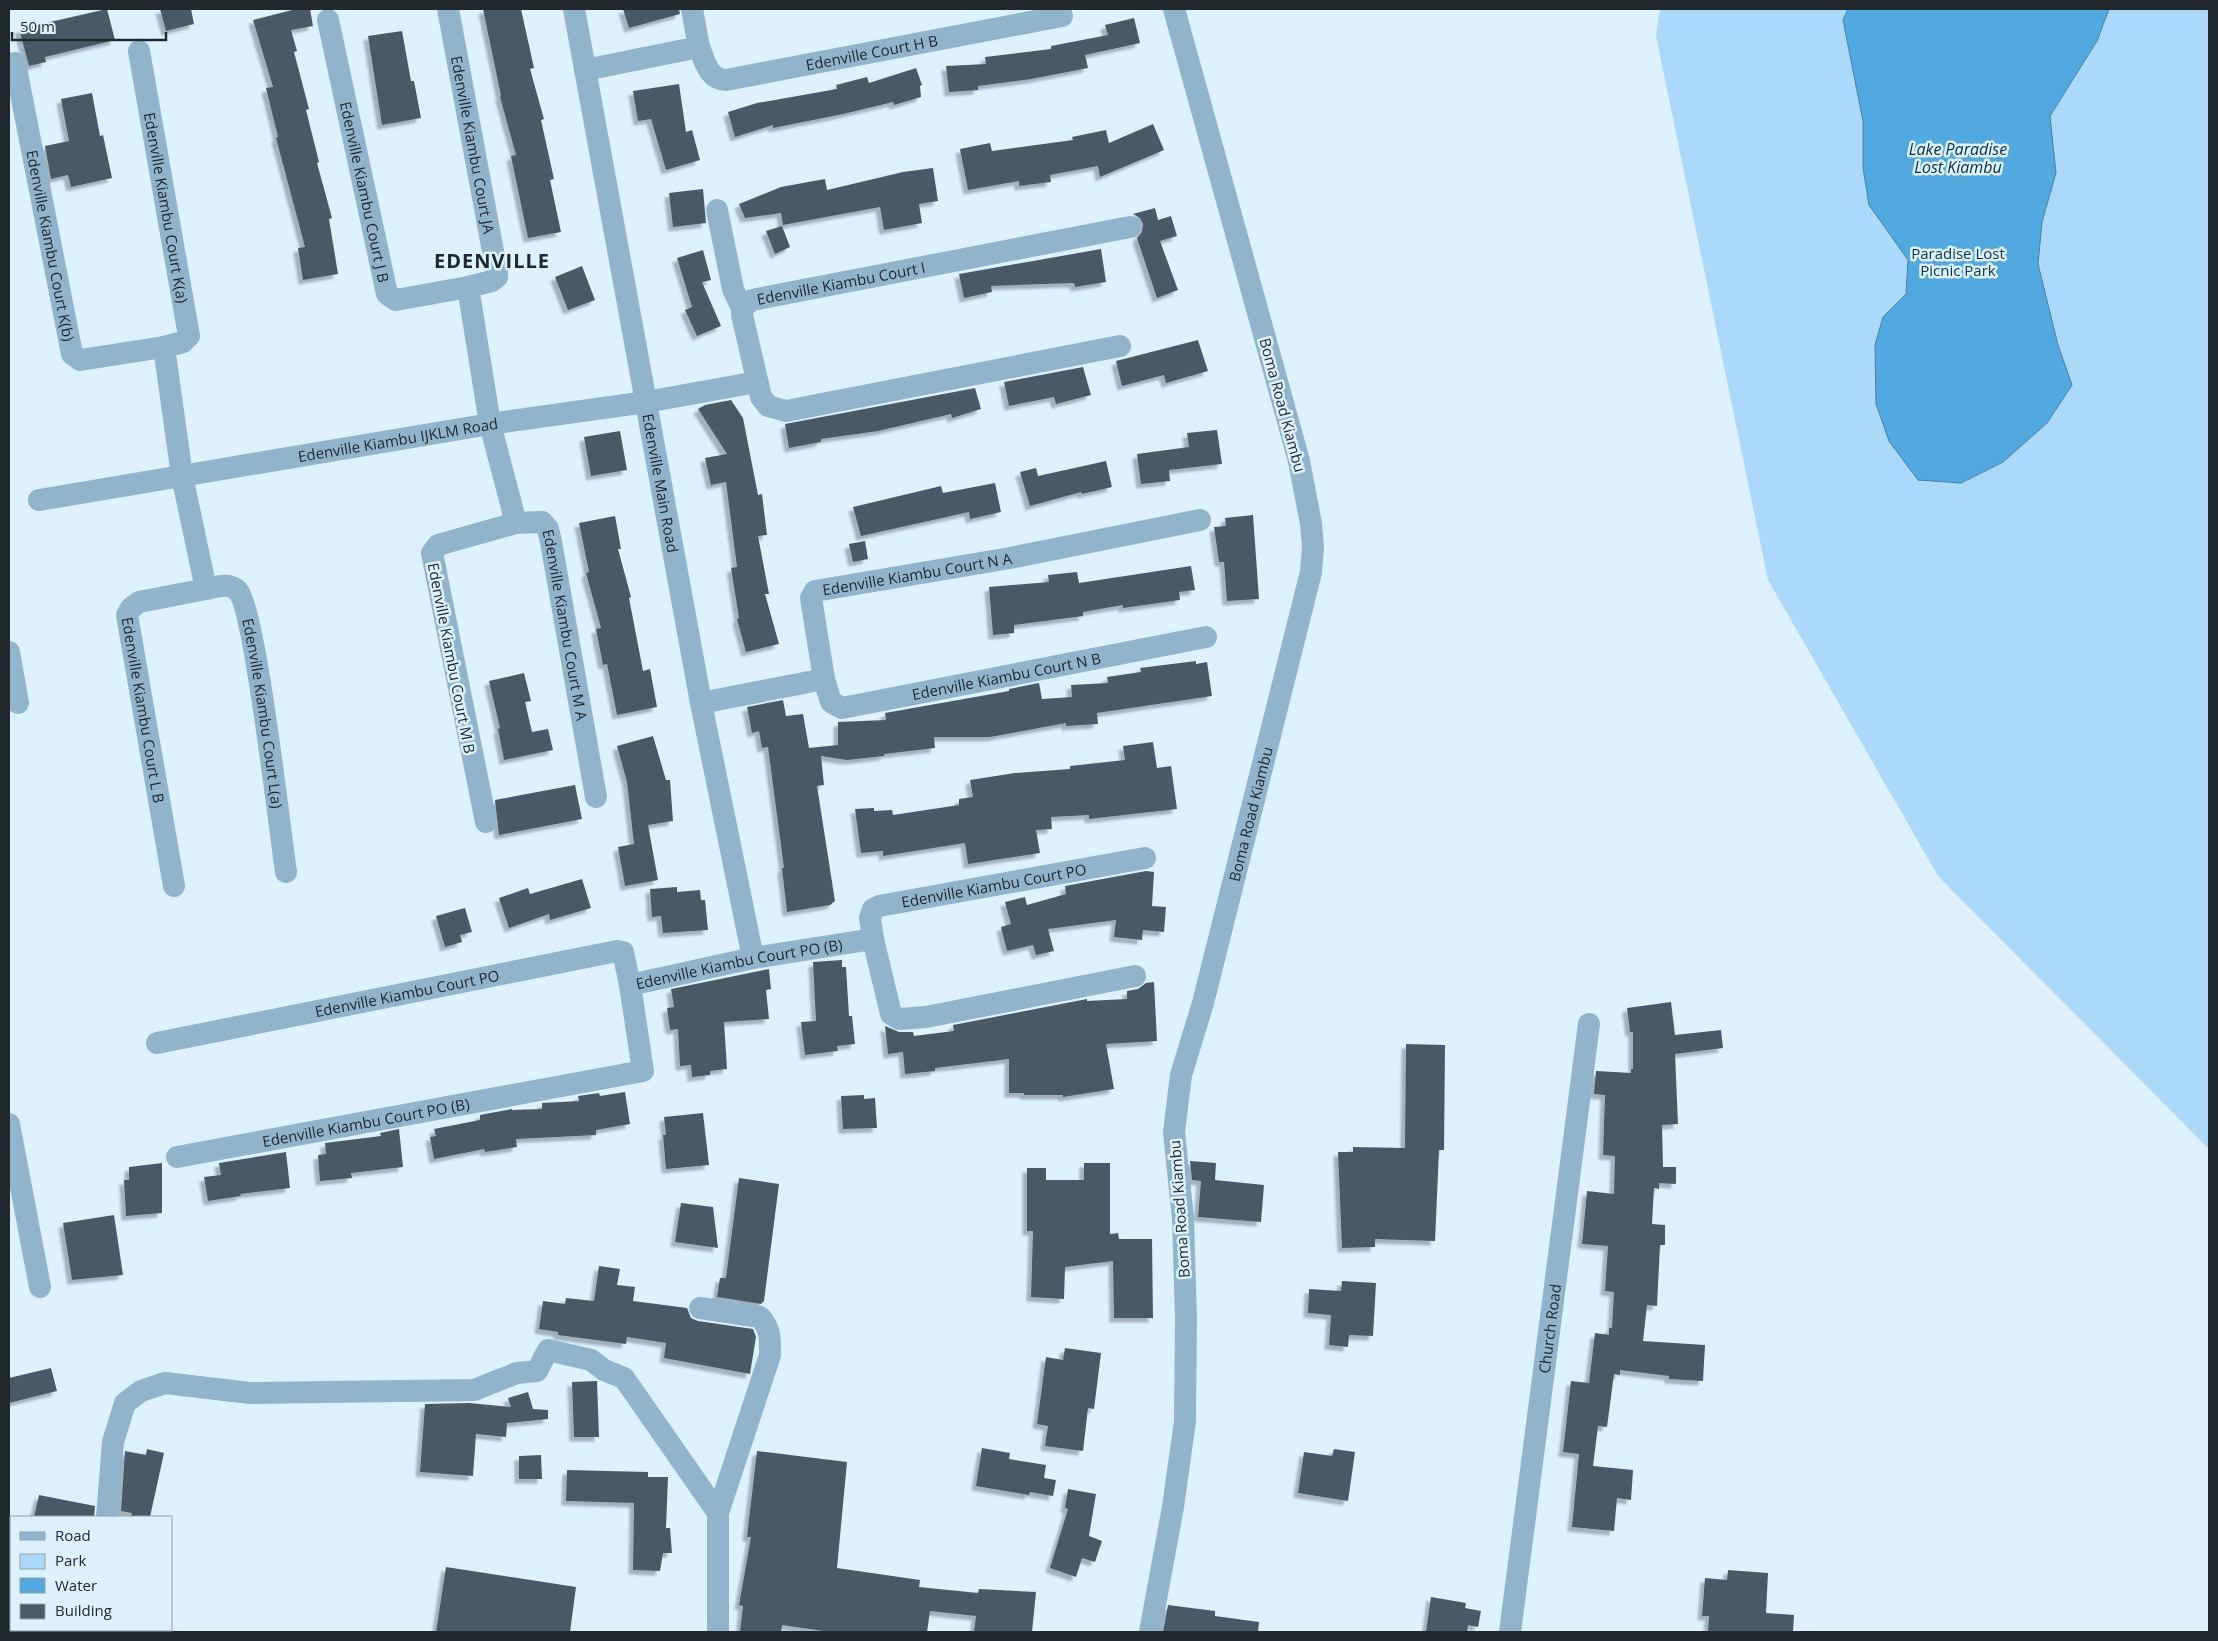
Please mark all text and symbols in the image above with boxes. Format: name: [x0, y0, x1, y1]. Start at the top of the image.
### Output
scale bar: [12, 10, 166, 42]
text: 50 m: [20, 16, 55, 36]
street label: Edenville Court H B: [804, 30, 940, 75]
street label: Edenville Kiambu Court JA: [447, 54, 500, 236]
street label: Edenville Kiambu Court J B: [336, 100, 394, 284]
street label: Edenville Kiambu Court K(a): [140, 111, 193, 305]
water label: Lake Paradise Lost Kiambu: [1909, 138, 2007, 178]
street label: Edenville Kiambu Court K(b): [22, 148, 79, 343]
park label: Paradise Lost Picnic Park: [1911, 243, 2005, 280]
district label: EDENVILLE: [434, 247, 550, 274]
street label: Edenville Kiambu Court I: [755, 257, 927, 309]
street label: Boma Road Kiambu: [1255, 336, 1311, 474]
street label: Edenville Main Road: [638, 412, 683, 554]
street label: Edenville Kiambu IJKLM Road: [296, 413, 499, 466]
street label: Edenville Kiambu Court M A: [538, 527, 592, 722]
street label: Edenville Kiambu Court N A: [821, 548, 1014, 600]
street label: Edenville Kiambu Court M B: [424, 561, 480, 755]
street label: Edenville Kiambu Court L B: [118, 615, 169, 805]
street label: Edenville Kiambu Court L(a): [238, 616, 288, 810]
street label: Edenville Kiambu Court N B: [910, 648, 1102, 704]
street label: Boma Road Kiambu: [1224, 745, 1277, 883]
street label: Edenville Kiambu Court PO: [900, 859, 1088, 912]
street label: Edenville Kiambu Court PO (B): [634, 934, 844, 993]
street label: Edenville Kiambu Court PO: [313, 965, 501, 1021]
street label: Edenville Kiambu Court PO (B): [261, 1093, 471, 1151]
street label: Boma Road Kiambu: [1164, 1139, 1194, 1279]
street label: Church Road: [1534, 1283, 1565, 1375]
legend: [10, 1516, 172, 1631]
text: Road: [55, 1525, 91, 1545]
text: Park: [55, 1550, 86, 1570]
text: Water: [55, 1575, 97, 1595]
text: Building: [55, 1600, 112, 1620]

